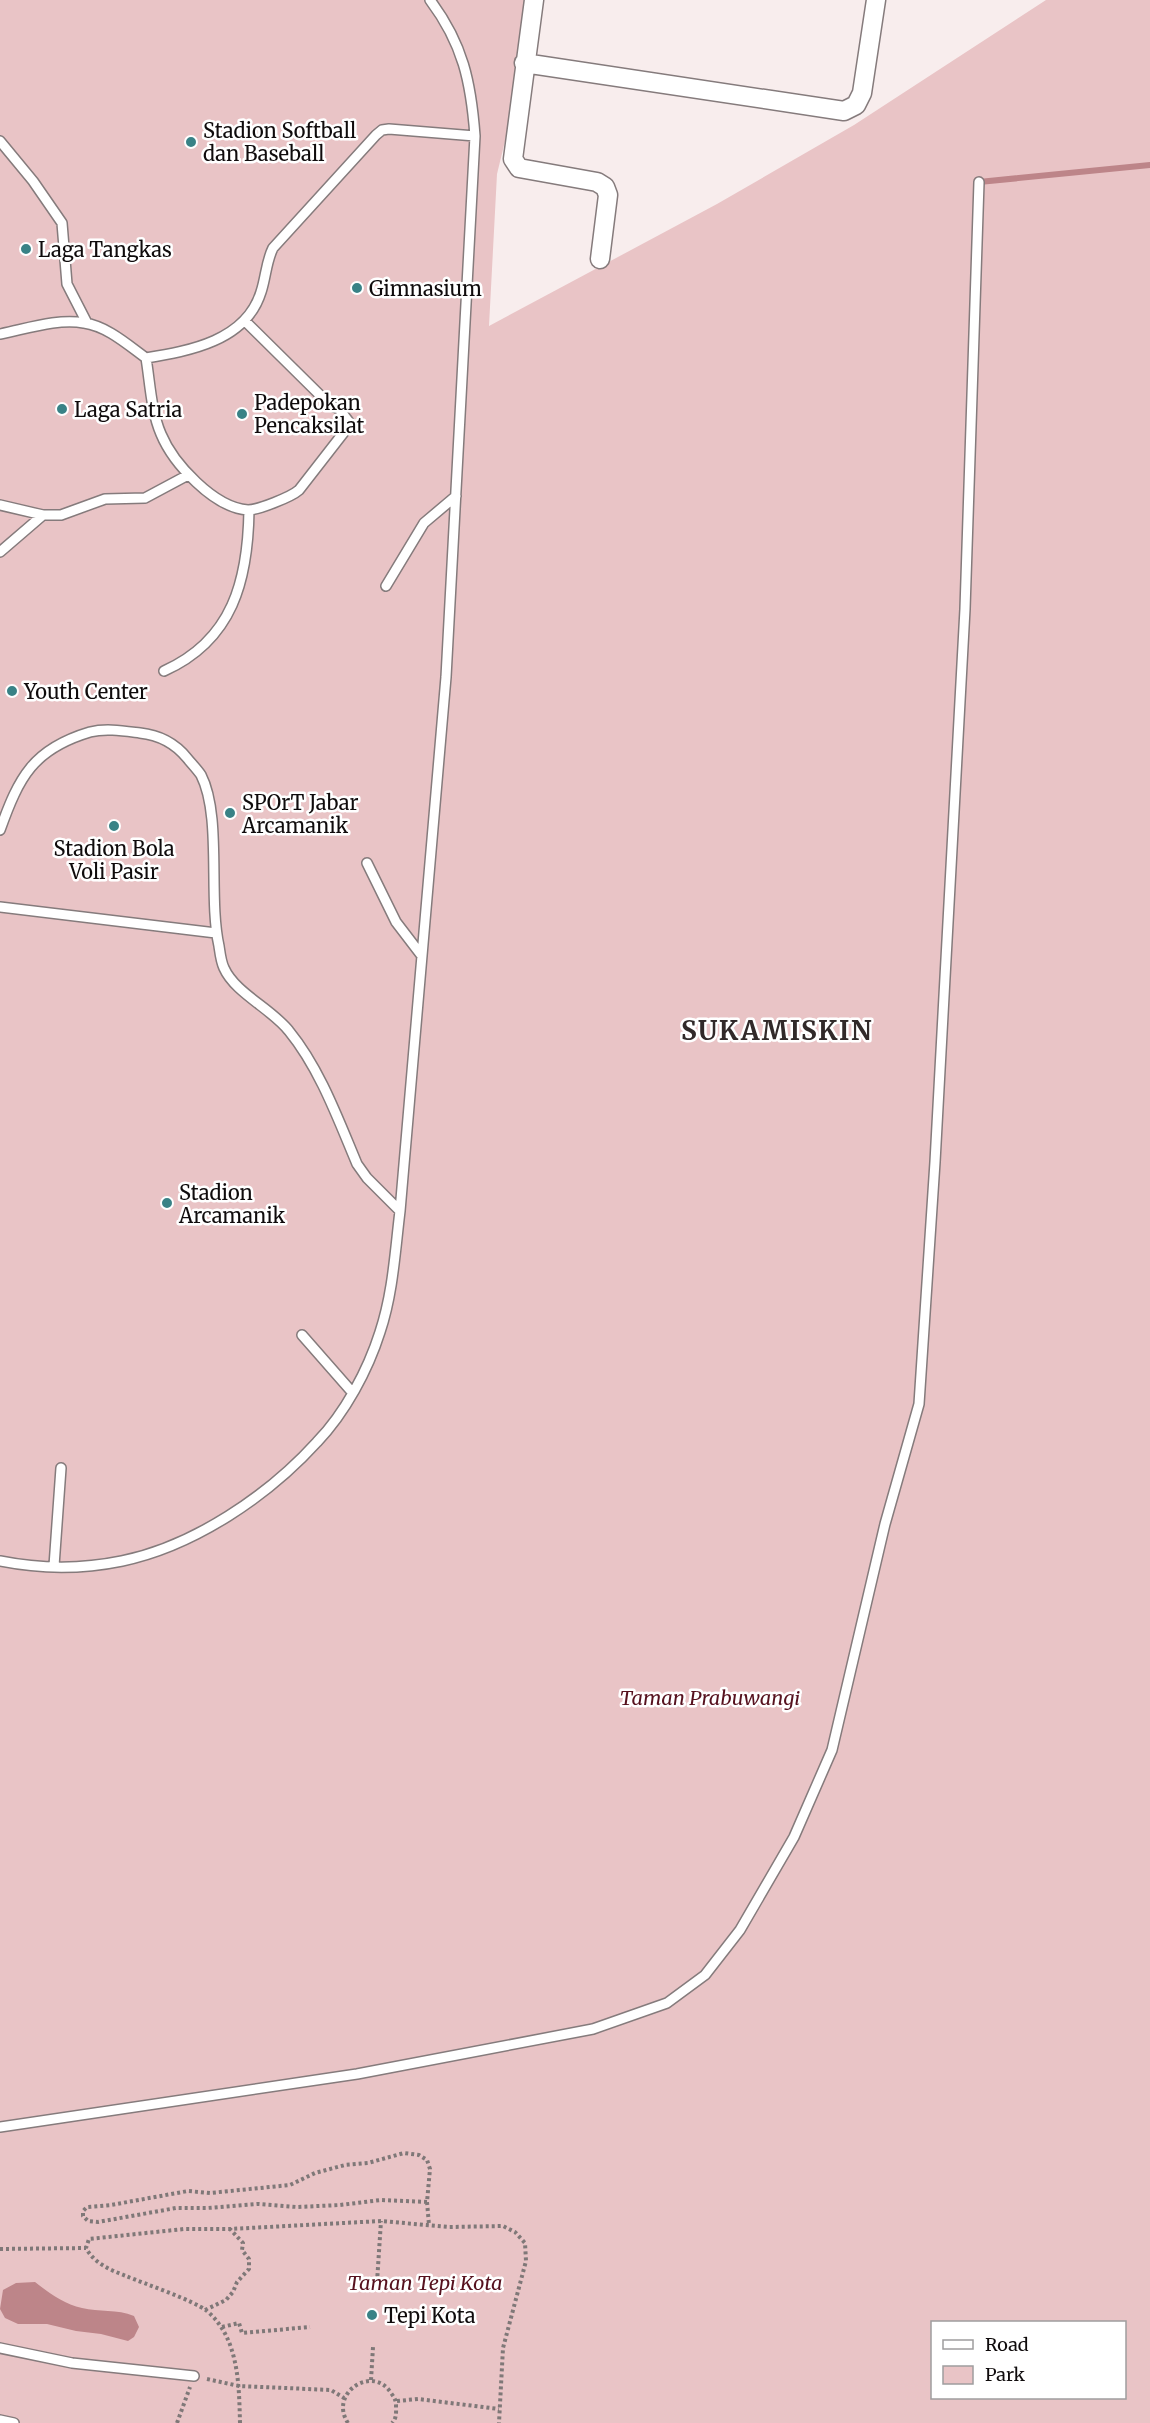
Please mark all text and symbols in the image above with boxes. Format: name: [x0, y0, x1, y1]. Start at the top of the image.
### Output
place label: Stadion Softball dan Baseball: [203, 118, 356, 166]
marker: Stadion Softball dan Baseball: [184, 135, 198, 149]
place label: Laga Tangkas: [38, 237, 172, 262]
marker: Laga Tangkas: [19, 242, 33, 256]
place label: Gimnasium: [369, 276, 482, 301]
marker: Gimnasium: [350, 281, 364, 295]
place label: Padepokan Pencaksilat: [254, 390, 364, 438]
place label: Laga Satria: [74, 397, 182, 422]
marker: Laga Satria: [55, 402, 69, 416]
marker: Padepokan Pencaksilat: [235, 407, 249, 421]
place label: Youth Center: [23, 679, 148, 704]
marker: Youth Center: [5, 684, 19, 698]
place label: SPOrT Jabar Arcamanik: [241, 790, 358, 838]
marker: SPOrT Jabar Arcamanik: [223, 806, 237, 820]
marker: Stadion Bola Voli Pasir: [107, 819, 121, 833]
place label: Stadion Bola Voli Pasir: [54, 836, 175, 884]
district label: SUKAMISKIN: [681, 1014, 873, 1047]
place label: Stadion Arcamanik: [178, 1180, 286, 1228]
marker: Stadion Arcamanik: [160, 1196, 174, 1210]
park label: Taman Prabuwangi: [620, 1685, 800, 1710]
park label: Taman Tepi Kota: [347, 2270, 503, 2295]
place label: Tepi Kota: [384, 2303, 476, 2328]
marker: Tepi Kota: [365, 2308, 379, 2322]
legend: [931, 2321, 1126, 2399]
text: Road: [985, 2333, 1029, 2356]
text: Park: [985, 2363, 1026, 2386]

